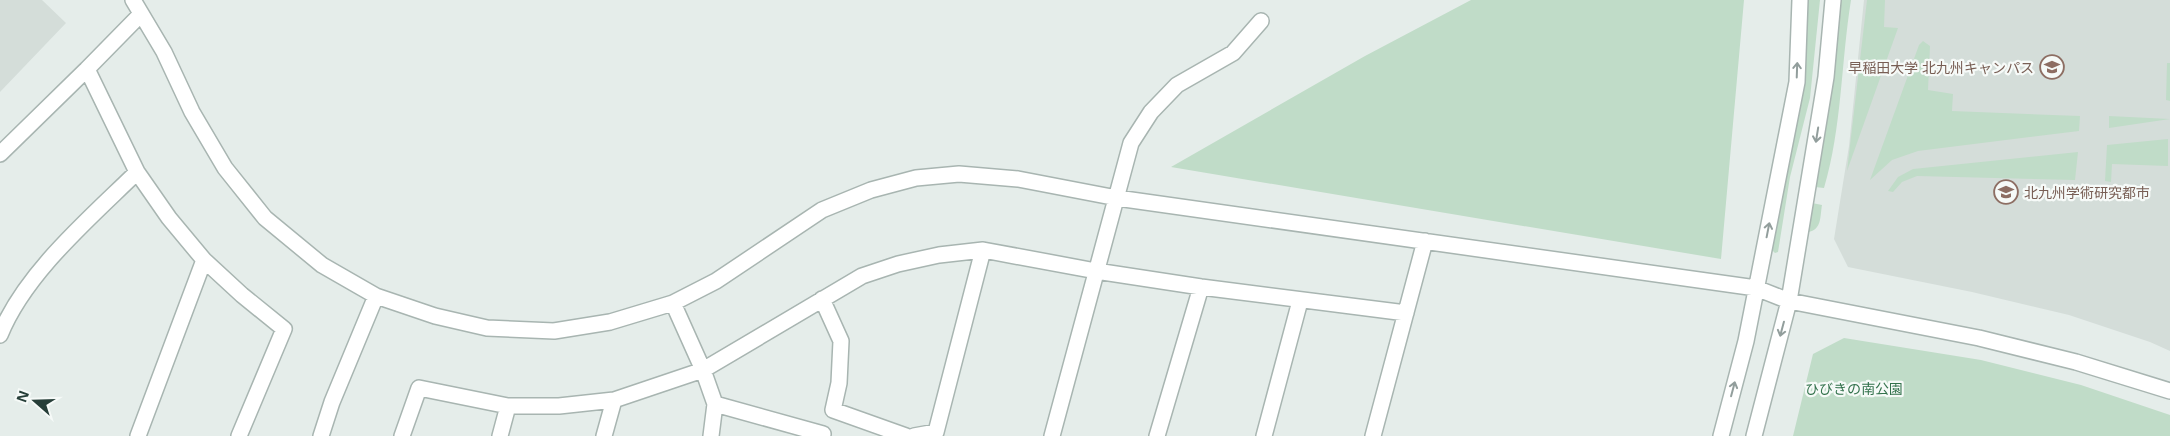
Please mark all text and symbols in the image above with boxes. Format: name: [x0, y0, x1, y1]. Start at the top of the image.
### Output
school or university icon: 早稲田大学 北九州キャンパス: [2039, 54, 2065, 80]
place label: 早稲田大学 北九州キャンパス: [1848, 58, 2034, 77]
one-way arrow: [1793, 63, 1802, 79]
one-way arrow: [1811, 127, 1821, 143]
school or university icon: 北九州学術研究都市: [1993, 179, 2019, 205]
place label: 北九州学術研究都市: [2024, 183, 2150, 202]
one-way arrow: [1763, 222, 1773, 238]
one-way arrow: [1777, 321, 1786, 337]
north arrow: [10, 376, 60, 426]
park label: ひびきの南公園: [1805, 379, 1903, 398]
one-way arrow: [1729, 381, 1738, 397]
text: N: [11, 388, 33, 405]

